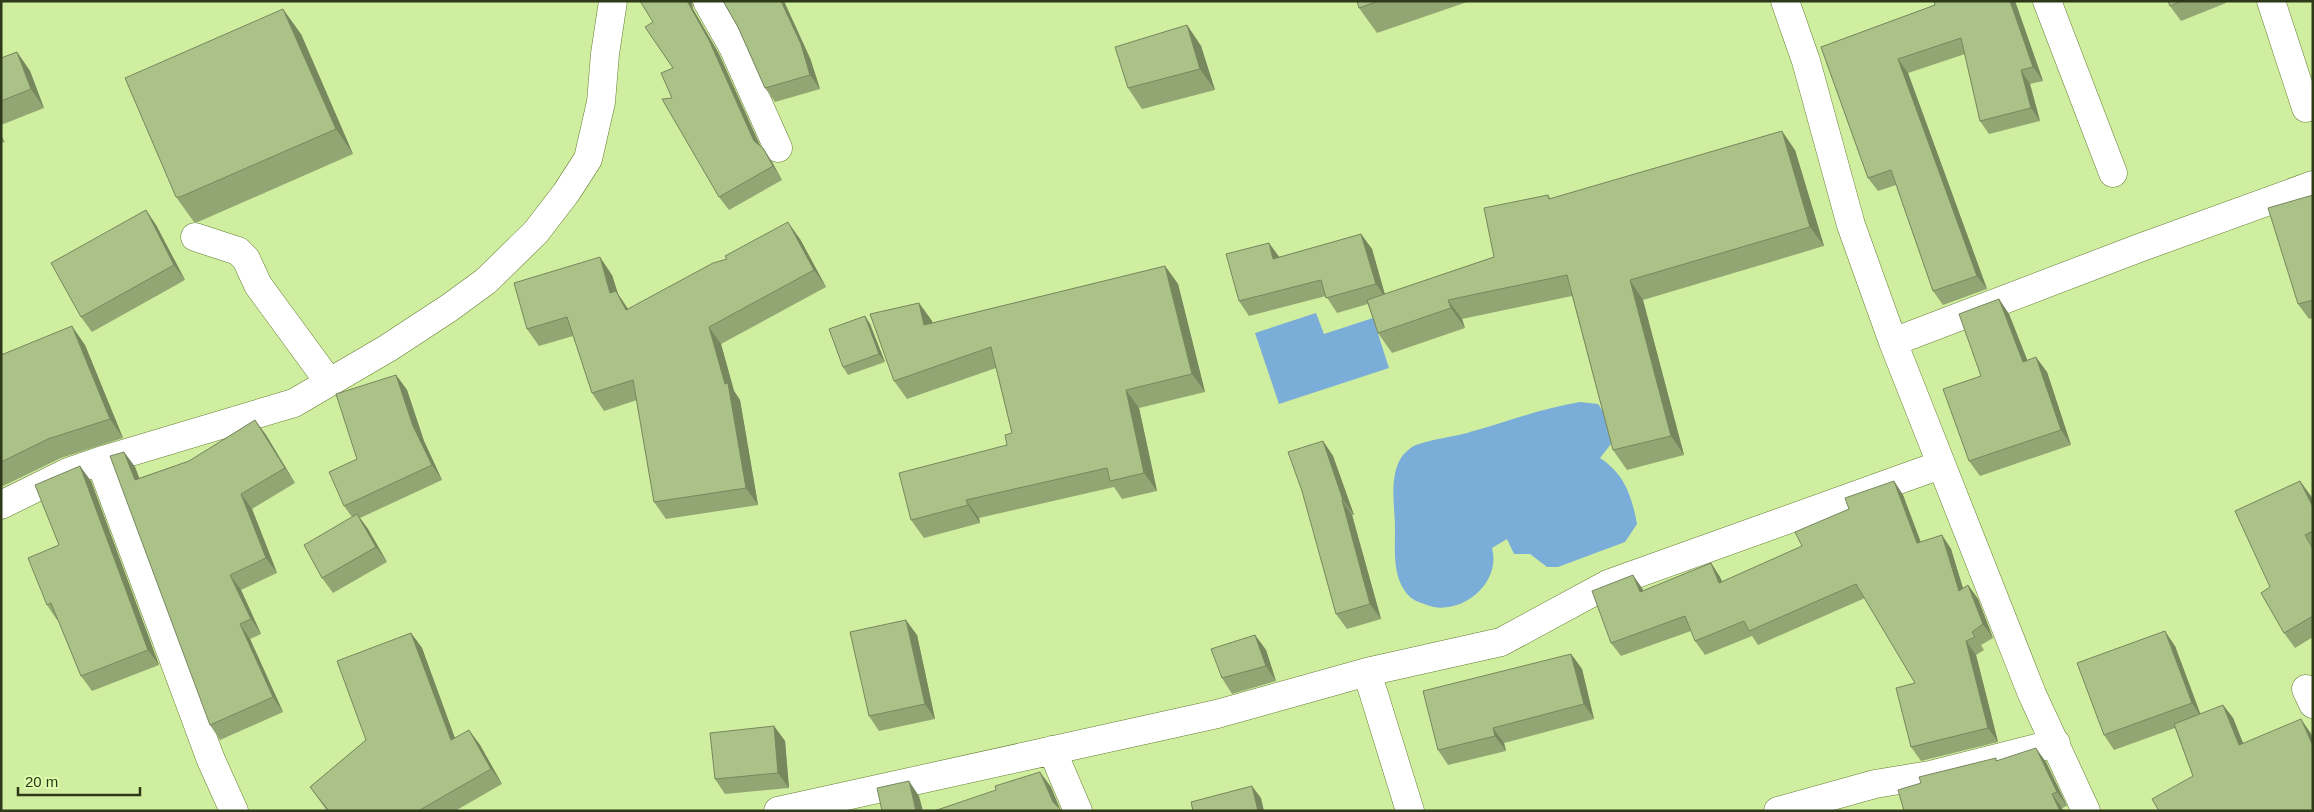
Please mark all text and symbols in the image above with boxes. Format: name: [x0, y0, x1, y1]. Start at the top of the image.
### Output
scale bar: [18, 764, 140, 796]
text: 20 m: [25, 773, 58, 790]

